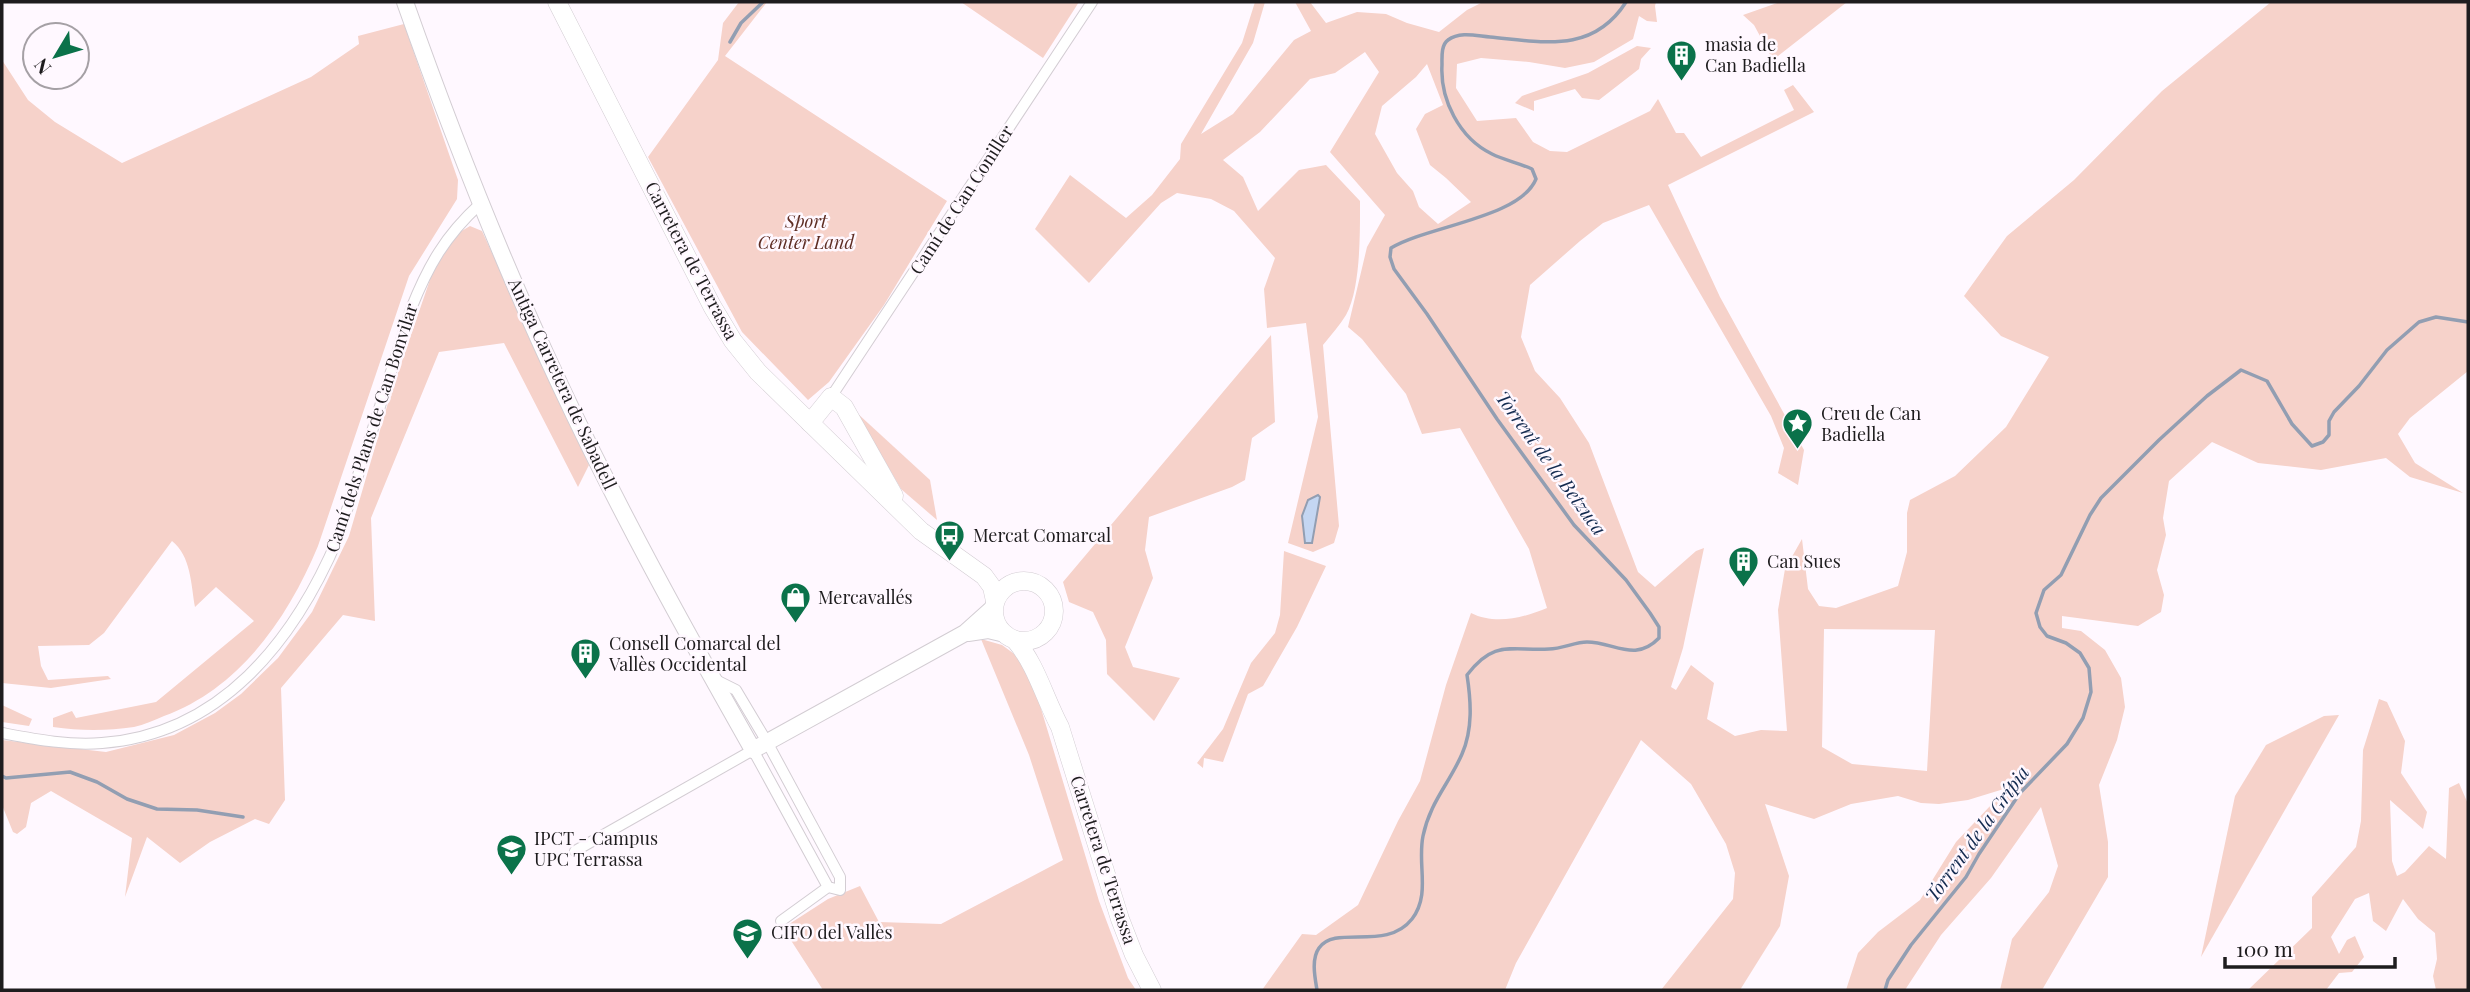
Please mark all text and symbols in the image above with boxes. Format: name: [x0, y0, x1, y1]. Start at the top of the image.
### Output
north arrow: [21, 21, 91, 91]
place label: masia de Can Badiella: [1705, 32, 1806, 77]
building icon: masia de Can Badiella: [1665, 38, 1699, 82]
text: N: [27, 53, 56, 80]
street label: Camí de Can Coniller: [904, 120, 1018, 279]
street label: Carretera de Terrassa: [640, 177, 744, 344]
park label: Sport Center Land: [758, 209, 855, 254]
street label: Antiga Carretera de Sabadell: [503, 273, 623, 493]
street label: Camí dels Plans de Can Bonvilar: [319, 300, 423, 555]
water label: Torrent de la Betzuca: [1490, 385, 1613, 540]
place label: Creu de Can Badiella: [1821, 401, 1921, 446]
place icon: Creu de Can Badiella: [1781, 407, 1815, 451]
bus stop icon: Mercat Comarcal: [933, 519, 967, 563]
place label: Mercat Comarcal: [973, 523, 1111, 547]
building icon: Can Sues: [1727, 545, 1761, 589]
place label: Can Sues: [1767, 549, 1841, 573]
shop icon: Mercavallés: [778, 581, 812, 625]
place label: Mercavallés: [818, 585, 913, 609]
place label: Consell Comarcal del Vallès Occidental: [608, 631, 781, 676]
building icon: Consell Comarcal del Vallès Occidental: [569, 637, 603, 681]
water label: Torrent de la Grípia: [1918, 760, 2034, 907]
street label: Carretera de Terrassa: [1065, 772, 1143, 947]
place label: IPCT - Campus UPC Terrassa: [534, 826, 658, 871]
school or university icon: IPCT - Campus UPC Terrassa: [494, 832, 528, 876]
school or university icon: CIFO del Vallès: [731, 916, 765, 960]
place label: CIFO del Vallès: [771, 920, 892, 944]
scale bar: [2225, 926, 2395, 970]
text: 100 m: [2236, 934, 2293, 962]

